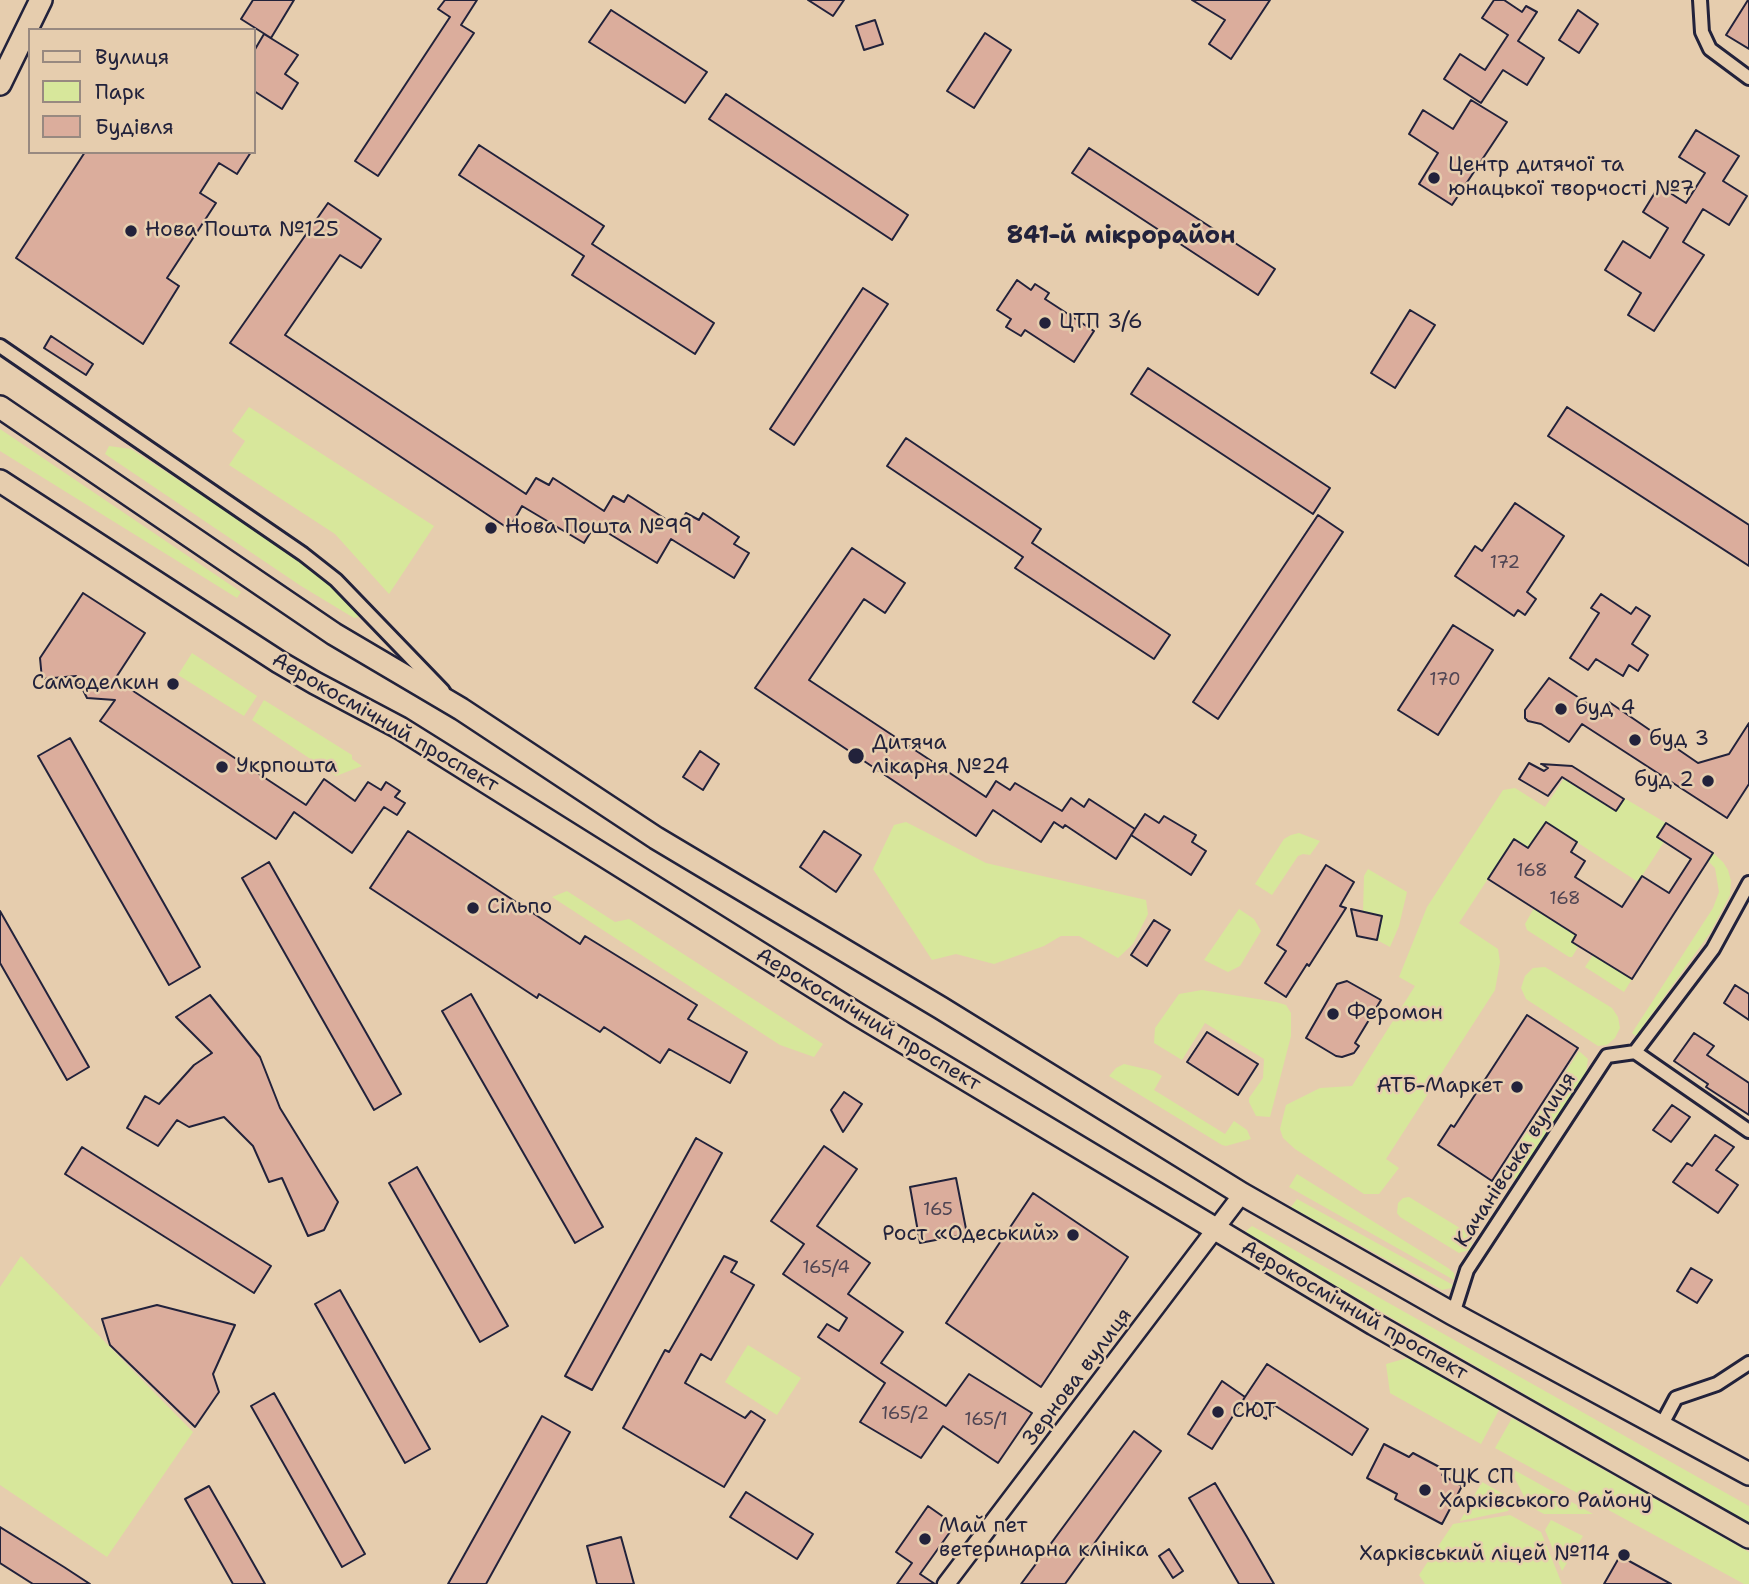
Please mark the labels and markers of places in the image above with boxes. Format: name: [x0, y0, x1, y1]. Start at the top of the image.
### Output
place label: Центр дитячої та юнацької творчості №7: [1448, 153, 1695, 203]
marker: Центр дитячої та юнацької творчості №7: [1426, 170, 1442, 186]
place label: Нова Пошта №125: [145, 218, 339, 244]
marker: Нова Пошта №125: [123, 223, 139, 239]
place label: ЦТП 3/6: [1059, 310, 1143, 336]
marker: ЦТП 3/6: [1037, 315, 1053, 331]
place label: Нова Пошта №99: [505, 515, 693, 541]
marker: Нова Пошта №99: [483, 520, 499, 536]
place label: Самоделкин: [32, 671, 159, 697]
marker: Самоделкин: [165, 676, 181, 692]
place label: буд 4: [1575, 696, 1635, 722]
marker: буд 4: [1553, 701, 1569, 717]
place label: буд 3: [1649, 727, 1709, 753]
place label: Дитяча лікарня №24: [872, 731, 1009, 781]
marker: буд 3: [1627, 732, 1643, 748]
marker: Дитяча лікарня №24: [846, 746, 866, 766]
place label: Укрпошта: [236, 754, 337, 780]
marker: Укрпошта: [214, 759, 230, 775]
place label: буд 2: [1634, 768, 1694, 794]
marker: буд 2: [1700, 773, 1716, 789]
place label: Сільпо: [487, 895, 552, 921]
marker: Сільпо: [465, 900, 481, 916]
place label: Феромон: [1347, 1001, 1443, 1027]
marker: Феромон: [1325, 1006, 1341, 1022]
place label: АТБ-Маркет: [1377, 1074, 1503, 1100]
marker: АТБ-Маркет: [1509, 1079, 1525, 1095]
place label: Рост «Одеський»: [882, 1222, 1059, 1248]
marker: Рост «Одеський»: [1065, 1227, 1081, 1243]
place label: СЮТ: [1232, 1399, 1276, 1425]
marker: СЮТ: [1210, 1404, 1226, 1420]
place label: ТЦК СП Харківського Району: [1439, 1465, 1652, 1515]
marker: ТЦК СП Харківського Району: [1417, 1482, 1433, 1498]
place label: Май пет ветеринарна клініка: [939, 1514, 1148, 1564]
marker: Май пет ветеринарна клініка: [917, 1531, 933, 1547]
place label: Харківський ліцей №114: [1359, 1542, 1610, 1568]
marker: Харківський ліцей №114: [1616, 1547, 1632, 1563]

